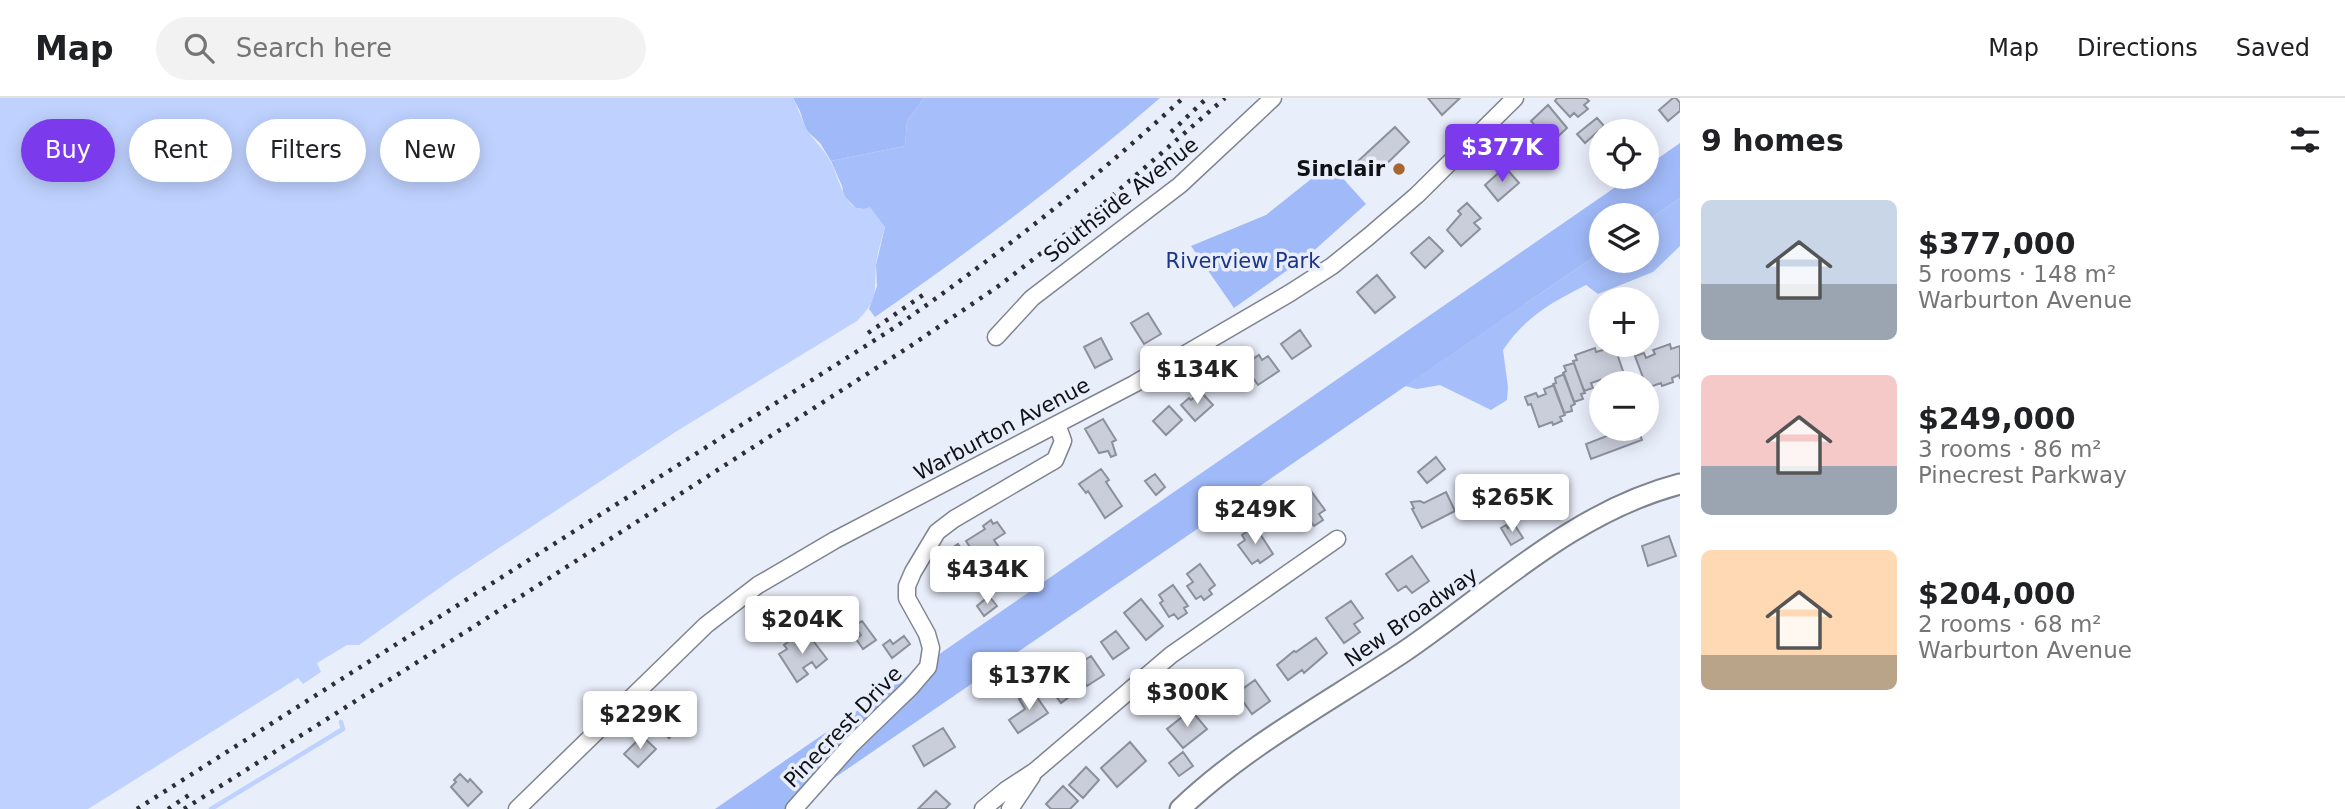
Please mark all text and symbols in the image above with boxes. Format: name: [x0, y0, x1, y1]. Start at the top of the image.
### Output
search box: [156, 17, 646, 80]
text: Map: [35, 29, 114, 68]
icon: search: [180, 29, 218, 67]
text: Search here: [236, 33, 392, 63]
text: Map: [1988, 34, 2039, 62]
text: Directions: [2077, 34, 2198, 62]
text: Saved: [2236, 34, 2310, 62]
chip: Buy: [21, 119, 115, 182]
chip: Rent: [129, 119, 232, 182]
chip: Filters: [246, 119, 366, 182]
chip: New: [380, 119, 480, 182]
map controls: [1589, 119, 1659, 441]
button: locate: [1589, 119, 1659, 189]
icon: filters: [2286, 121, 2324, 159]
text: 9 homes: [1701, 123, 1844, 158]
pin: $377K: [1453, 125, 1551, 184]
street label: Southside Avenue: [1039, 132, 1203, 268]
text: $377K: [1461, 134, 1543, 160]
place label: Sinclair: [1296, 157, 1386, 181]
marker: Sinclair: [1391, 161, 1407, 177]
button: layers: [1589, 203, 1659, 273]
text: $377,000: [1918, 226, 2076, 261]
icon: home: [1757, 228, 1841, 312]
park label: Riverview Park: [1166, 249, 1321, 273]
text: 5 rooms · 148 m²: [1918, 261, 2116, 287]
button: +: [1589, 287, 1659, 357]
text: Warburton Avenue: [1918, 287, 2132, 313]
pin: $134K: [1148, 346, 1246, 406]
text: $134K: [1156, 356, 1238, 382]
button: −: [1589, 371, 1659, 441]
street label: Warburton Avenue: [910, 373, 1094, 485]
text: $249,000: [1918, 401, 2076, 436]
icon: home: [1757, 403, 1841, 487]
text: 3 rooms · 86 m²: [1918, 436, 2102, 462]
text: Pinecrest Parkway: [1918, 462, 2127, 488]
pin: $265K: [1463, 474, 1561, 534]
text: $265K: [1471, 484, 1553, 510]
pin: $249K: [1206, 486, 1304, 546]
text: $249K: [1214, 496, 1296, 522]
pin: $434K: [938, 546, 1036, 606]
text: $434K: [946, 556, 1028, 582]
street label: New Broadway: [1340, 562, 1482, 672]
text: $204,000: [1918, 576, 2076, 611]
icon: home: [1757, 578, 1841, 662]
pin: $204K: [753, 596, 851, 656]
text: $204K: [761, 606, 843, 632]
text: 2 rooms · 68 m²: [1918, 611, 2102, 637]
text: Warburton Avenue: [1918, 637, 2132, 663]
pin: $137K: [980, 652, 1078, 712]
street label: Pinecrest Drive: [779, 662, 907, 792]
text: $137K: [988, 662, 1070, 688]
pin: $300K: [1138, 670, 1236, 729]
text: $300K: [1146, 679, 1228, 705]
pin: $229K: [591, 692, 689, 751]
text: $229K: [599, 701, 681, 727]

